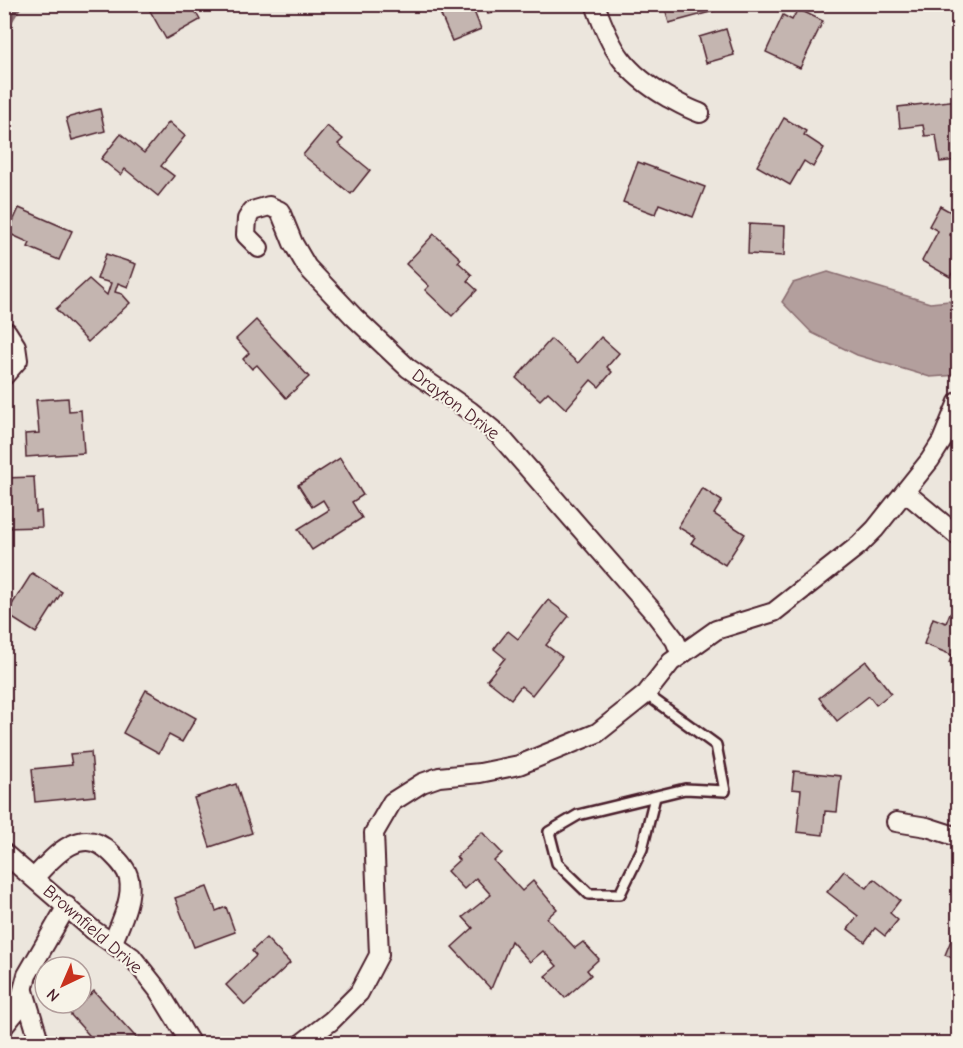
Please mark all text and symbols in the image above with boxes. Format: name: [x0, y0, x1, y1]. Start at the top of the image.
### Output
street label: Drayton Drive: [408, 365, 504, 444]
street label: Brownfield Drive: [39, 881, 147, 978]
north arrow: [33, 955, 93, 1015]
text: N: [43, 985, 63, 1005]

